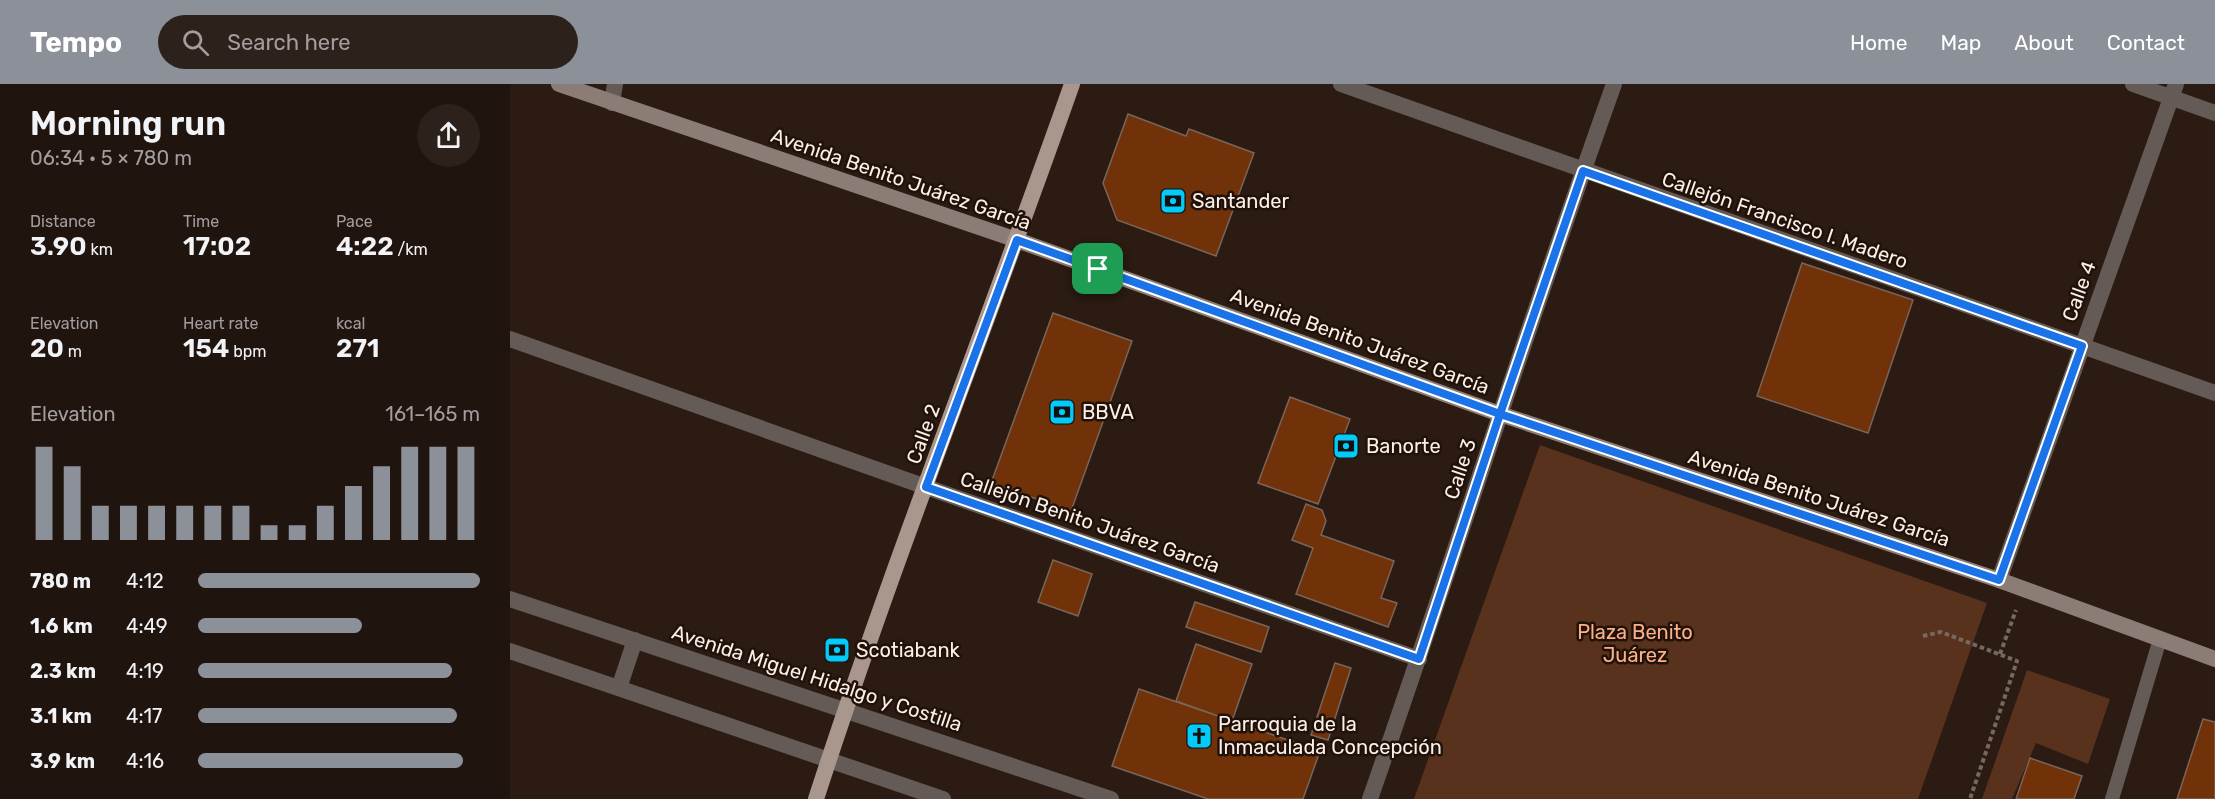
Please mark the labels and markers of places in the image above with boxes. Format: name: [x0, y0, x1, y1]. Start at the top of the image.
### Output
bank icon: Santander: [1158, 186, 1188, 216]
place label: Santander: [1192, 189, 1290, 213]
pin: [1072, 243, 1123, 294]
bank icon: BBVA: [1047, 397, 1077, 427]
place label: BBVA: [1082, 400, 1134, 424]
bank icon: Banorte: [1331, 431, 1361, 461]
place label: Banorte: [1366, 434, 1441, 458]
bank icon: Scotiabank: [822, 635, 852, 665]
place label: Scotiabank: [856, 638, 961, 662]
place label: Parroquia de la Inmaculada Concepción: [1218, 712, 1442, 759]
church icon: Parroquia de la Inmaculada Concepción: [1184, 721, 1214, 751]

